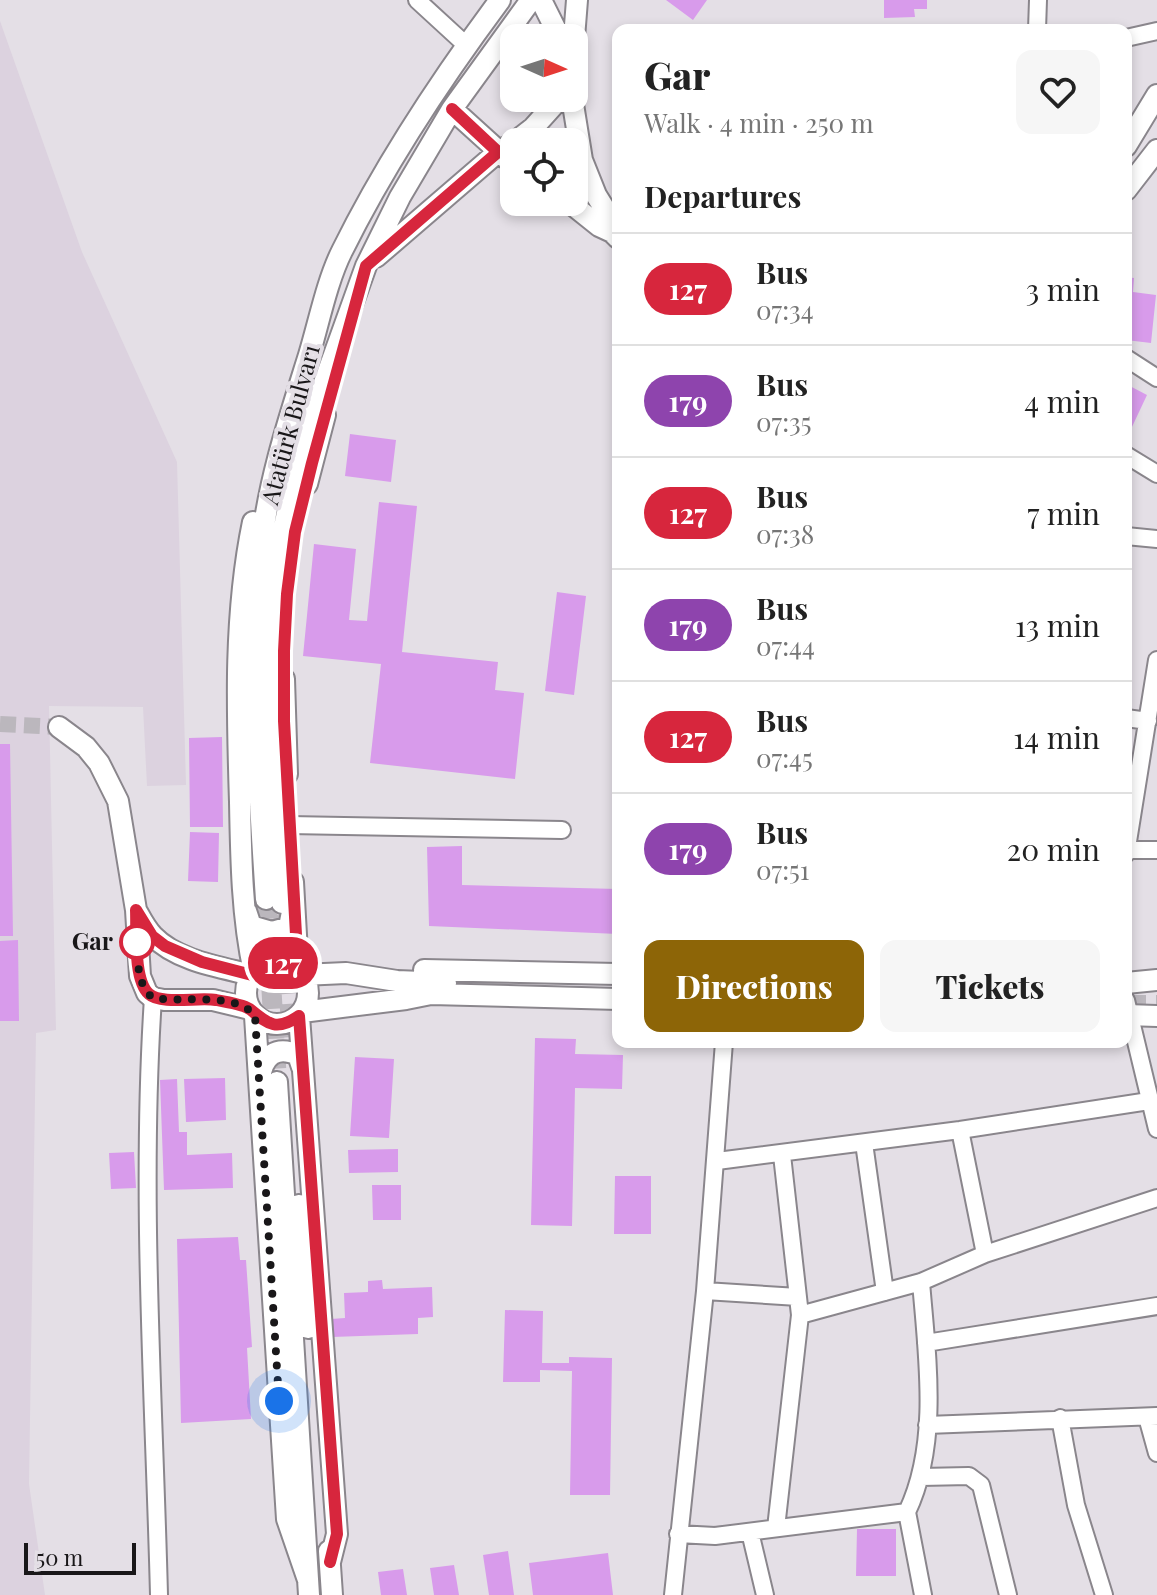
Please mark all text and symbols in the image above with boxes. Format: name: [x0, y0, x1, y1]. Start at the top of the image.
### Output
north arrow: [500, 24, 588, 112]
map controls: [500, 24, 588, 216]
text: Gar: [644, 49, 710, 100]
button: heart: [1016, 50, 1100, 134]
text: Walk · 4 min · 250 m: [644, 105, 874, 140]
button: locate: [500, 128, 588, 216]
text: Departures: [644, 176, 801, 216]
text: Bus: [756, 252, 808, 292]
text: 3 min: [1026, 269, 1100, 309]
text: 127: [669, 270, 707, 307]
text: 07:34: [756, 292, 814, 327]
street label: Atatürk Bulvarı: [252, 341, 326, 509]
text: Bus: [756, 364, 808, 404]
text: 4 min: [1024, 381, 1100, 421]
text: 179: [669, 382, 707, 419]
text: 07:35: [756, 404, 812, 439]
text: Bus: [756, 476, 808, 516]
text: 7 min: [1027, 493, 1100, 533]
text: 127: [669, 494, 707, 531]
text: 07:38: [756, 516, 814, 551]
text: Bus: [756, 588, 808, 628]
text: 13 min: [1015, 605, 1100, 645]
text: 179: [669, 606, 707, 643]
text: 07:44: [756, 628, 815, 663]
text: Bus: [756, 700, 808, 740]
text: 14 min: [1013, 717, 1100, 757]
text: 127: [669, 718, 707, 755]
text: 07:45: [756, 740, 813, 775]
text: Bus: [756, 812, 808, 852]
text: 20 min: [1007, 829, 1100, 869]
text: 179: [669, 830, 707, 867]
text: 07:51: [756, 852, 809, 887]
place label: Gar: [72, 924, 114, 956]
marker: Gar: [120, 925, 154, 959]
line badge: 127: [237, 937, 329, 989]
button: Directions: [644, 940, 864, 1032]
button: Tickets: [880, 940, 1100, 1032]
text: 127: [264, 944, 302, 981]
your location: [259, 1381, 299, 1421]
scale bar: [24, 1539, 136, 1575]
text: 50 m: [36, 1542, 83, 1572]

